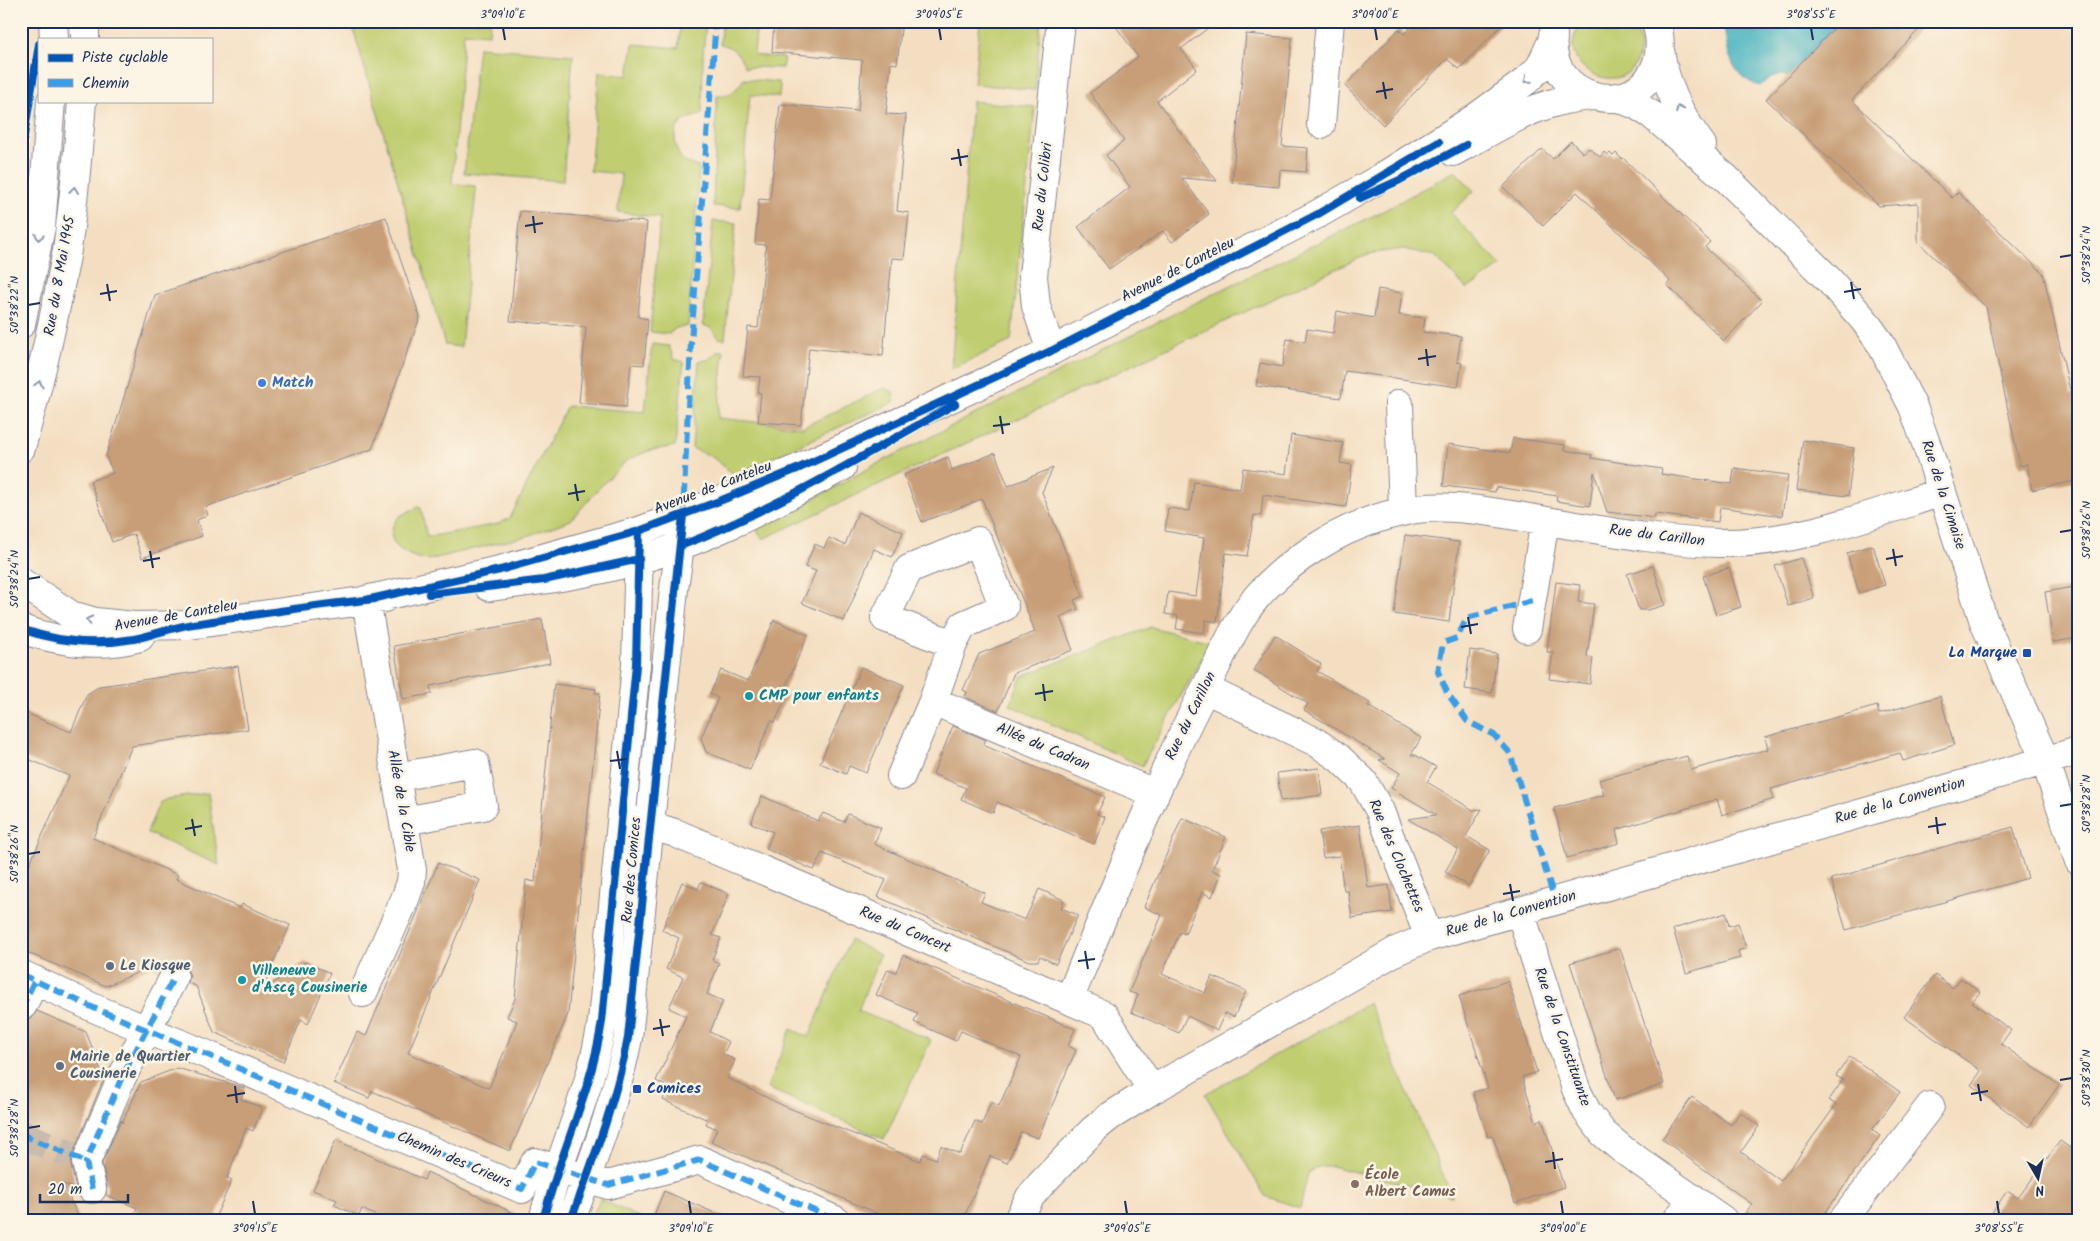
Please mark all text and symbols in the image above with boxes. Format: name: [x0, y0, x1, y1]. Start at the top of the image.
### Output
text: 3°09'10"E: [480, 5, 527, 24]
text: 3°09'05"E: [915, 5, 964, 24]
text: 3°09'00"E: [1351, 5, 1400, 24]
text: 3°08'55"E: [1786, 5, 1837, 24]
legend: [38, 38, 212, 102]
text: Piste cyclable: [82, 46, 168, 70]
text: Chemin: [82, 72, 129, 96]
one-way arrow: [1524, 74, 1533, 83]
one-way arrow: [1675, 105, 1685, 114]
street label: Rue du Colibri: [1026, 140, 1060, 232]
one-way arrow: [68, 186, 79, 194]
street label: Rue du 8 Mai 1945: [38, 213, 83, 338]
text: 50°38'24"N: [2077, 226, 2096, 284]
street label: Avenue de Canteleu: [1117, 231, 1239, 309]
one-way arrow: [35, 233, 45, 241]
text: 50°38'22"N: [5, 276, 24, 334]
place label: Match: [272, 371, 314, 395]
marker: Match: [256, 377, 268, 389]
one-way arrow: [33, 380, 44, 389]
street label: Rue de la Cimaise: [1914, 437, 1972, 553]
street label: Avenue de Canteleu: [651, 454, 775, 522]
text: 50°38'26"N: [2077, 501, 2096, 559]
street label: Rue du Carillon: [1608, 518, 1706, 554]
text: 50°38'24"N: [5, 550, 24, 608]
street label: Avenue de Canteleu: [113, 593, 239, 639]
one-way arrow: [85, 615, 94, 626]
place label: La Marque: [1949, 641, 2018, 665]
marker: La Marque: [2021, 647, 2033, 659]
street label: Rue du Carillon: [1159, 668, 1223, 764]
place label: CMP pour enfants: [759, 684, 879, 708]
marker: CMP pour enfants: [743, 690, 755, 702]
street label: Allée du Cadran: [992, 716, 1094, 778]
street label: Allée de la Cible: [380, 748, 422, 854]
street label: Rue de la Convention: [1832, 771, 1968, 831]
text: 50°38'28"N: [2077, 775, 2096, 833]
street label: Rue des Clochettes: [1361, 796, 1431, 917]
street label: Rue des Comices: [615, 815, 649, 924]
text: 50°38'26"N: [5, 825, 24, 883]
street label: Rue de la Convention: [1443, 884, 1579, 944]
street label: Rue du Concert: [855, 900, 955, 960]
place label: Le Kiosque: [120, 954, 191, 978]
place label: Villeneuve d'Ascq Cousinerie: [252, 959, 368, 1000]
marker: Le Kiosque: [104, 960, 116, 972]
street label: Rue de la Constituante: [1527, 964, 1597, 1110]
marker: Villeneuve d'Ascq Cousinerie: [236, 974, 248, 986]
place label: Mairie de Quartier Cousinerie: [70, 1045, 191, 1086]
text: 50°38'30"N: [2077, 1049, 2096, 1107]
marker: Mairie de Quartier Cousinerie: [54, 1060, 66, 1072]
place label: Comices: [647, 1077, 701, 1101]
marker: Comices: [631, 1083, 643, 1095]
text: 50°38'28"N: [5, 1099, 24, 1157]
street label: Chemin des Crieurs: [393, 1125, 516, 1195]
north arrow: [2012, 1154, 2062, 1204]
place label: École Albert Camus: [1365, 1163, 1456, 1204]
scale bar: [40, 1171, 128, 1203]
text: 20 m: [48, 1178, 82, 1202]
marker: École Albert Camus: [1349, 1178, 1361, 1190]
text: N: [2034, 1178, 2046, 1201]
text: 3°09'15"E: [232, 1219, 279, 1238]
text: 3°09'10"E: [668, 1219, 715, 1238]
text: 3°09'05"E: [1103, 1219, 1152, 1238]
text: 3°09'00"E: [1539, 1219, 1588, 1238]
text: 3°08'55"E: [1974, 1219, 2025, 1238]

